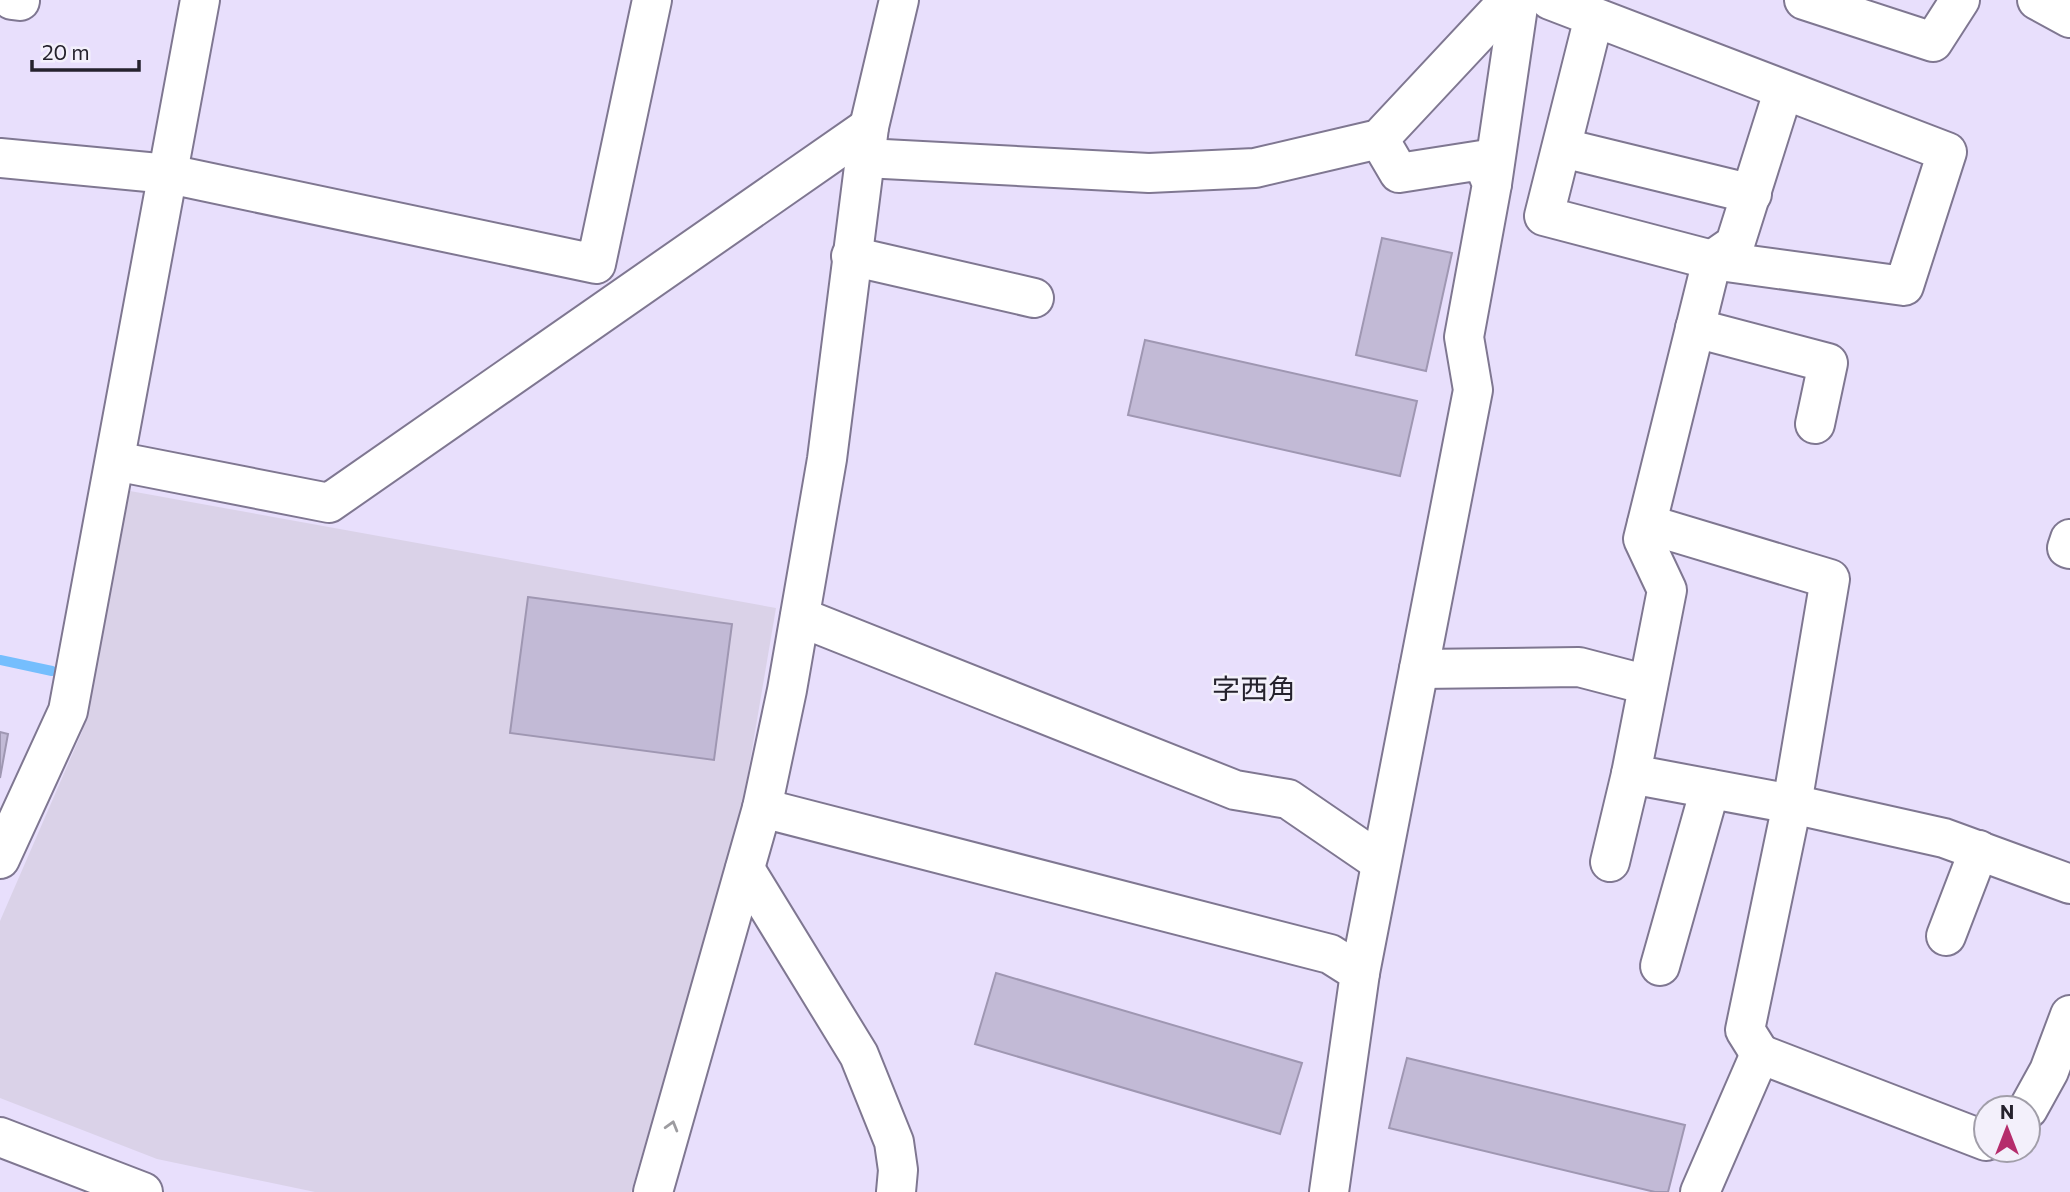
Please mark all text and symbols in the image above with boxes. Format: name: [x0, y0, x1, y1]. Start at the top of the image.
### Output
scale bar: [32, 28, 138, 72]
text: 20 m: [42, 39, 90, 64]
district label: 字西角: [1212, 671, 1296, 705]
north arrow: [1972, 1094, 2042, 1164]
text: N: [2000, 1100, 2014, 1123]
one-way arrow: [664, 1121, 678, 1133]

